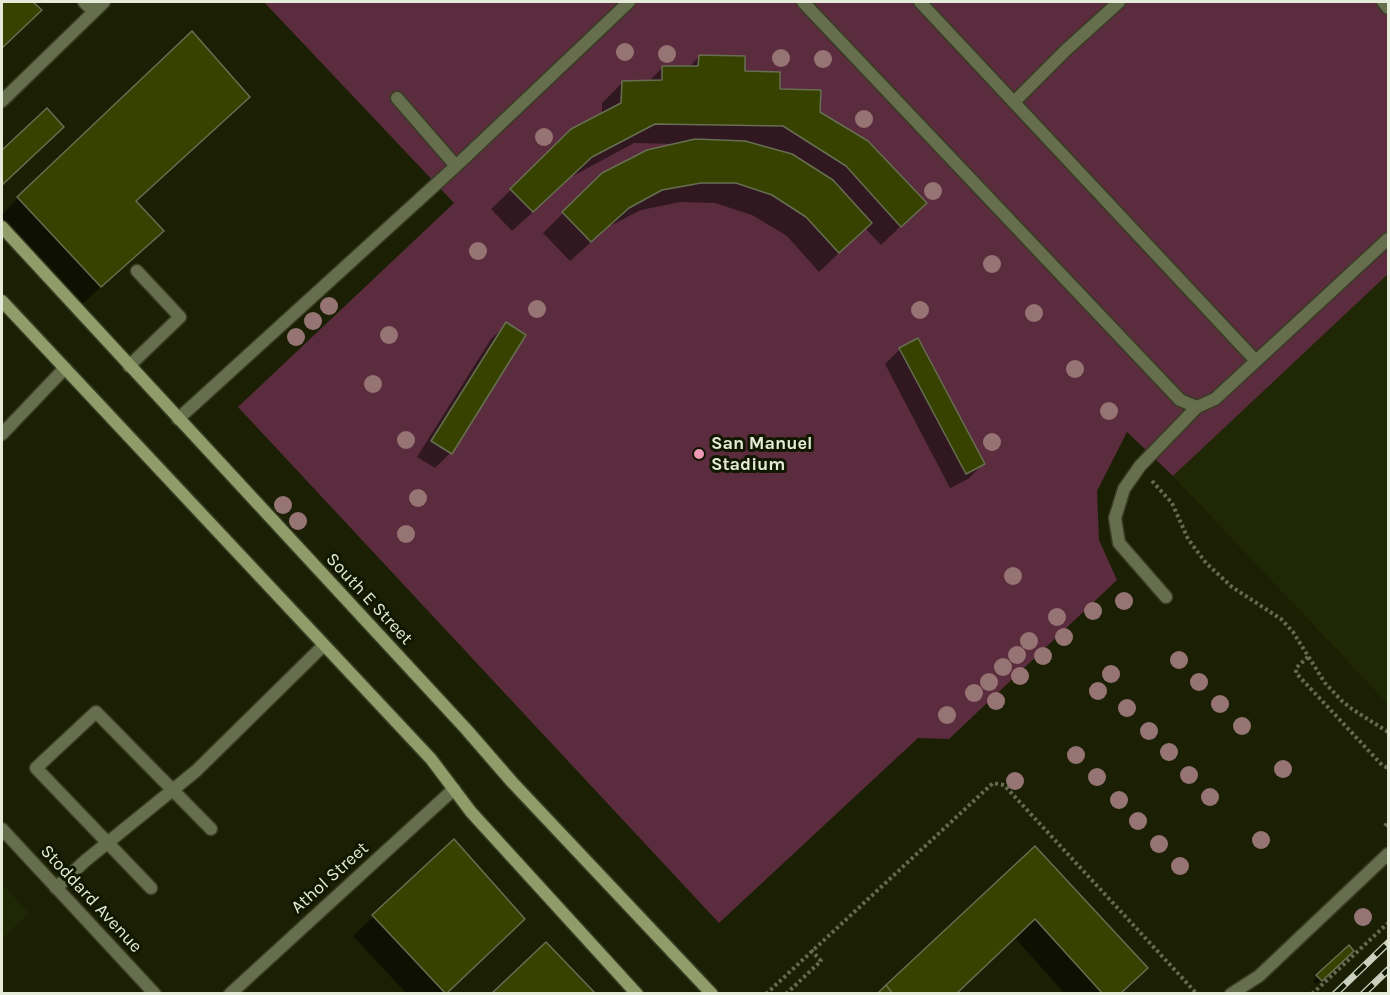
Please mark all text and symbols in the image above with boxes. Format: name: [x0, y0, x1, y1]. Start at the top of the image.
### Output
place label: San Manuel Stadium: [711, 433, 813, 476]
marker: San Manuel Stadium: [692, 447, 706, 461]
street label: South E Street: [321, 549, 417, 649]
street label: Athol Street: [287, 838, 373, 918]
street label: Stoddard Avenue: [36, 841, 146, 957]

